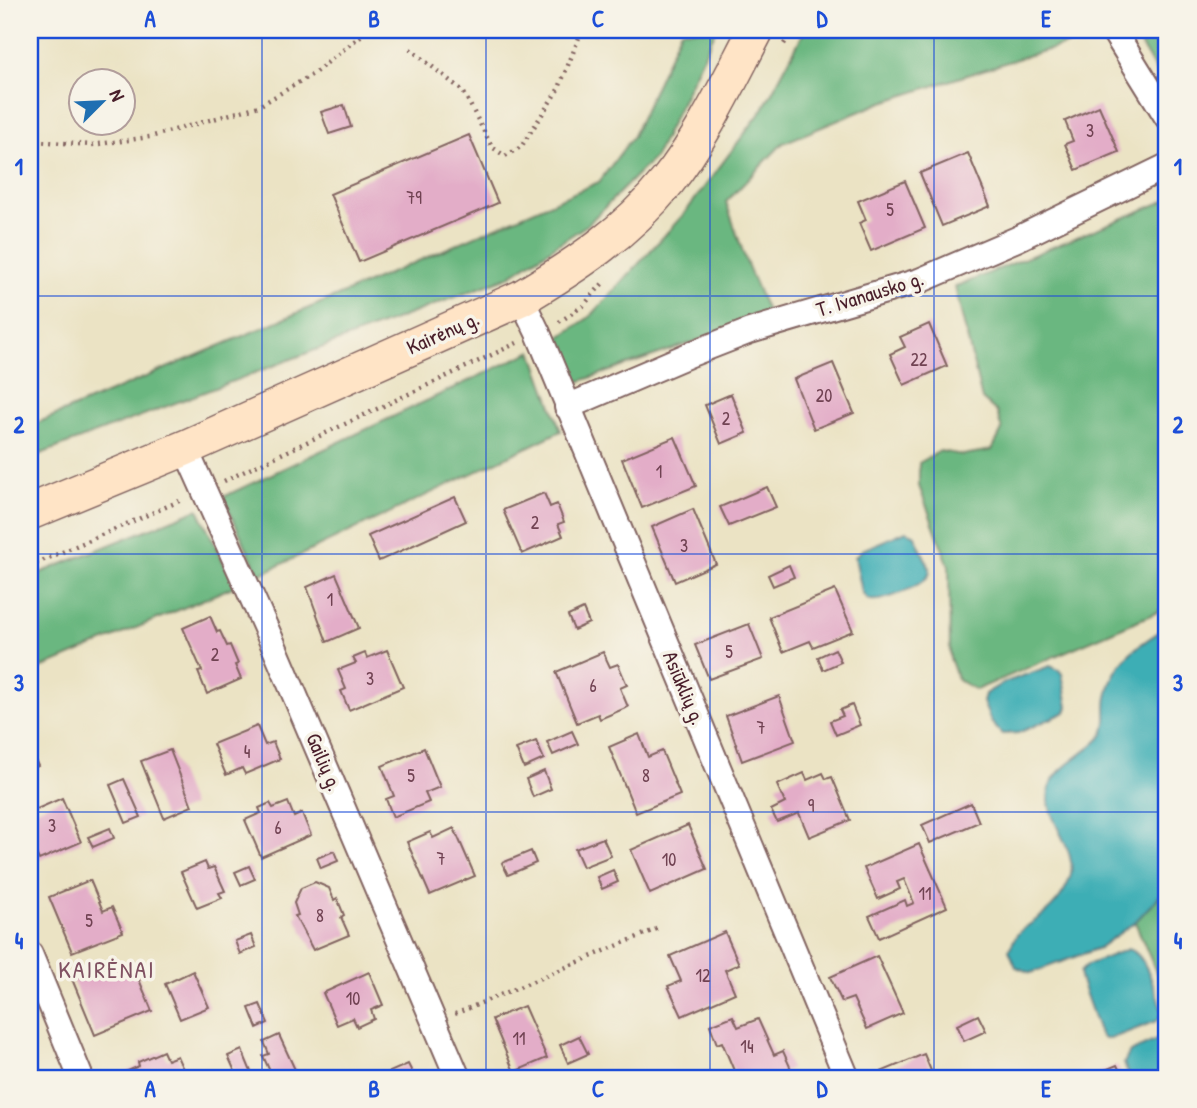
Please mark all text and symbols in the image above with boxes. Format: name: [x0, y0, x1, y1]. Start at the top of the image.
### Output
text: A: [144, 3, 156, 34]
text: B: [368, 3, 380, 34]
text: C: [592, 3, 604, 34]
text: D: [817, 3, 829, 34]
text: E: [1041, 3, 1052, 34]
north arrow: [66, 66, 136, 136]
text: N: [104, 85, 131, 105]
house number: 3: [1086, 118, 1094, 143]
text: 1: [15, 151, 23, 182]
text: 1: [1174, 151, 1182, 182]
house number: 79: [406, 185, 422, 210]
house number: 5: [886, 197, 894, 222]
street label: T. Ivanausko g.: [813, 263, 927, 324]
street label: Kairėnų g.: [402, 304, 484, 361]
house number: 22: [911, 347, 928, 372]
house number: 20: [816, 383, 832, 408]
house number: 2: [722, 406, 731, 431]
text: 2: [14, 409, 25, 440]
text: 2: [1173, 409, 1184, 440]
house number: 1: [656, 459, 662, 484]
house number: 2: [531, 510, 540, 535]
house number: 3: [680, 533, 688, 558]
house number: 1: [327, 587, 333, 612]
house number: 5: [725, 639, 733, 664]
house number: 2: [211, 642, 220, 667]
street label: Asiūklių g.: [656, 646, 713, 729]
house number: 3: [366, 666, 374, 691]
text: 3: [14, 667, 24, 698]
text: 3: [1173, 667, 1183, 698]
house number: 6: [589, 673, 597, 698]
house number: 7: [757, 715, 766, 740]
street label: Gailių g.: [299, 728, 350, 795]
house number: 4: [244, 739, 251, 764]
house number: 5: [407, 763, 415, 788]
house number: 8: [642, 763, 650, 788]
house number: 9: [808, 793, 815, 818]
house number: 3: [48, 813, 56, 838]
house number: 6: [274, 815, 282, 840]
house number: 7: [437, 846, 446, 871]
house number: 10: [662, 847, 676, 872]
house number: 11: [918, 881, 932, 906]
house number: 8: [316, 903, 324, 928]
house number: 5: [85, 908, 93, 933]
text: 4: [15, 925, 24, 956]
text: 4: [1174, 925, 1183, 956]
district label: KAIRĖNAI: [58, 953, 156, 985]
house number: 12: [696, 963, 711, 988]
house number: 10: [346, 986, 360, 1011]
house number: 11: [512, 1026, 526, 1051]
house number: 14: [740, 1034, 754, 1059]
text: A: [144, 1073, 156, 1104]
text: B: [368, 1073, 380, 1104]
text: C: [592, 1073, 604, 1104]
text: D: [817, 1073, 829, 1104]
text: E: [1041, 1073, 1052, 1104]

